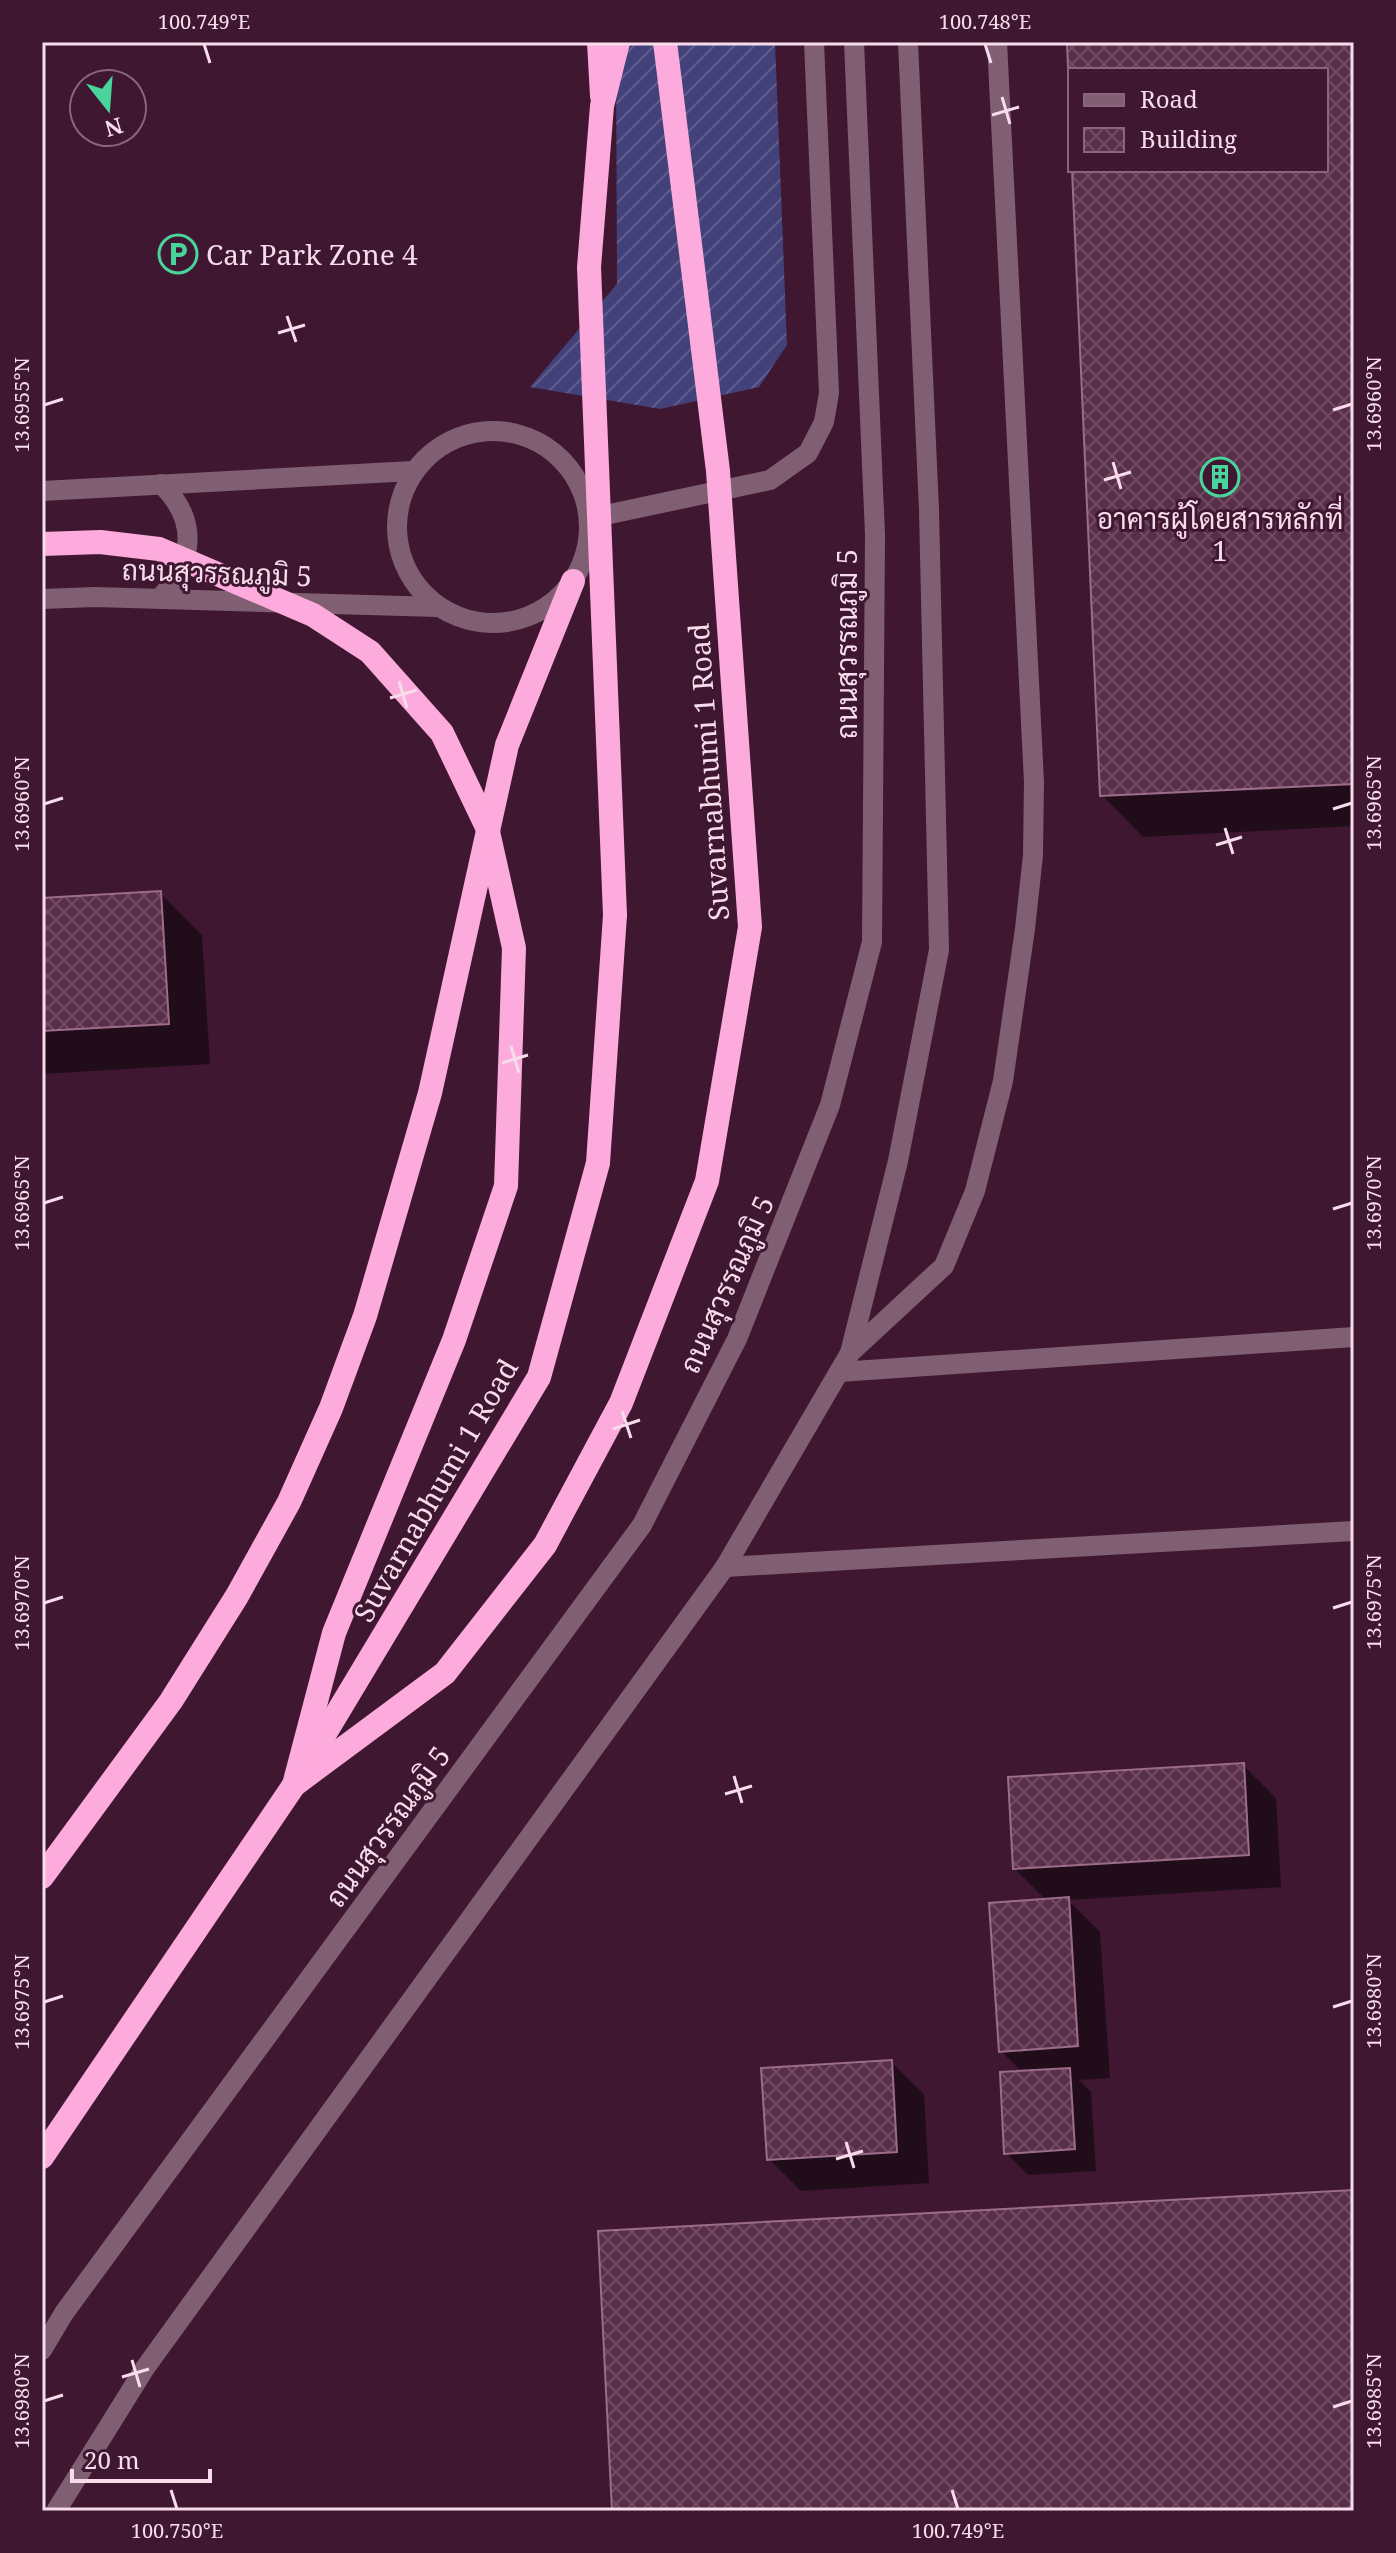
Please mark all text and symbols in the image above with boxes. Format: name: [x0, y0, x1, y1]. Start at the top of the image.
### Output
text: 100.749°E: [158, 8, 250, 35]
text: 100.748°E: [939, 8, 1031, 35]
north arrow: [68, 68, 148, 148]
legend: [1068, 68, 1328, 172]
text: Road: [1140, 82, 1198, 115]
text: N: [101, 111, 127, 145]
text: Building: [1140, 122, 1237, 155]
parking icon: Car Park Zone 4: [157, 233, 199, 275]
place label: Car Park Zone 4: [206, 235, 418, 273]
text: 13.6960°N: [1360, 356, 1387, 452]
text: 13.6955°N: [8, 357, 35, 453]
building icon: อาคารผู้โดยสารหลักที่ 1: [1199, 456, 1241, 498]
place label: อาคารผู้โดยสารหลักที่ 1: [1097, 495, 1343, 569]
street label: ถนนสุวรรณภูมิ 5: [827, 549, 867, 739]
street label: ถนนสุวรรณภูมิ 5: [121, 550, 313, 596]
street label: Suvarnabhumi 1 Road: [679, 622, 737, 922]
text: 13.6965°N: [1360, 755, 1387, 851]
text: 13.6960°N: [8, 756, 35, 852]
text: 13.6965°N: [8, 1155, 35, 1251]
text: 13.6970°N: [1360, 1155, 1387, 1251]
street label: ถนนสุวรรณภูมิ 5: [670, 1189, 784, 1379]
street label: Suvarnabhumi 1 Road: [344, 1352, 526, 1628]
text: 13.6975°N: [1360, 1554, 1387, 1650]
text: 13.6970°N: [8, 1555, 35, 1651]
street label: ถนนสุวรรณภูมิ 5: [316, 1738, 460, 1915]
text: 13.6980°N: [1360, 1953, 1387, 2049]
text: 13.6975°N: [8, 1954, 35, 2050]
text: 13.6980°N: [8, 2353, 35, 2449]
text: 13.6985°N: [1360, 2353, 1387, 2449]
scale bar: [72, 2433, 210, 2483]
text: 20 m: [84, 2443, 140, 2476]
text: 100.750°E: [131, 2517, 223, 2544]
text: 100.749°E: [912, 2517, 1004, 2544]

